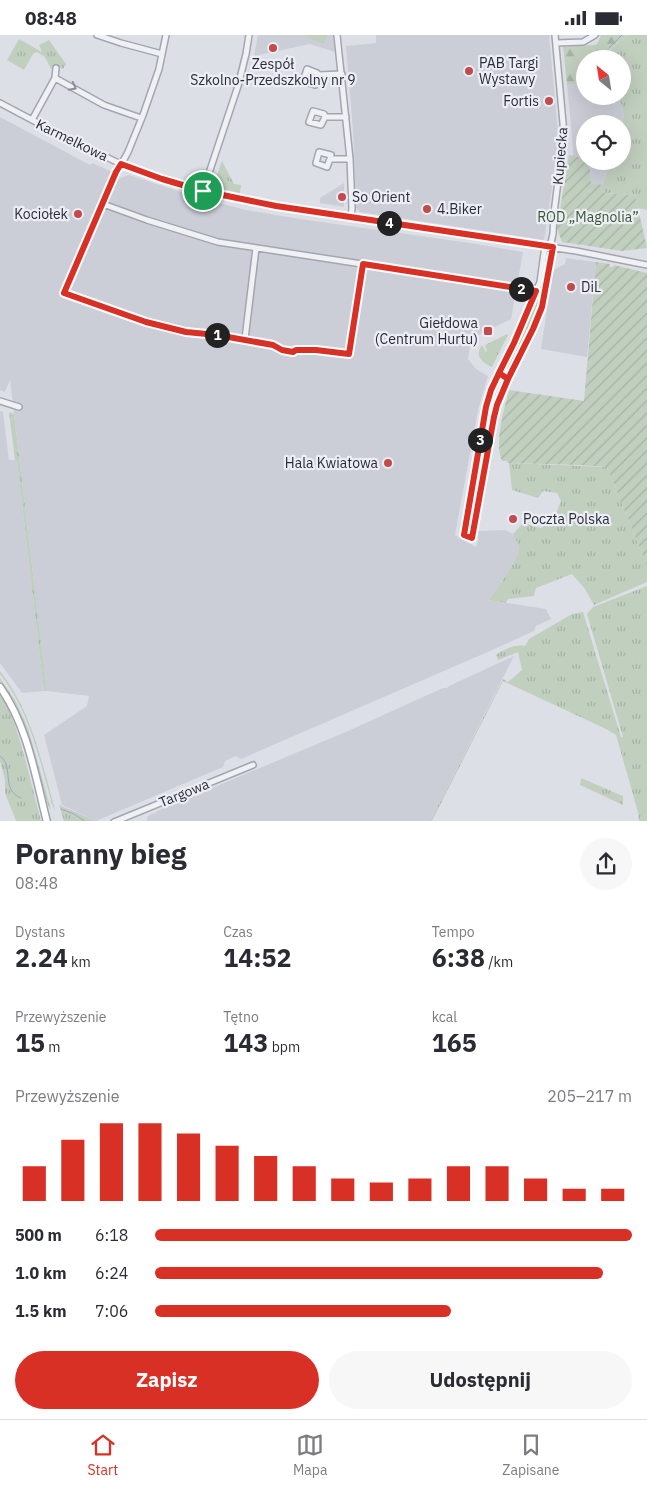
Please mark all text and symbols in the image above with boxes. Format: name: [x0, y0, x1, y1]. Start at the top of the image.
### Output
text: 08:48: [25, 6, 77, 30]
marker: Zespół Szkolno-Przedszkolny nr 9: [267, 42, 279, 54]
north arrow: [576, 50, 631, 105]
map controls: [576, 50, 631, 170]
place label: PAB Targi Wystawy: [479, 54, 539, 88]
place label: Zespół Szkolno-Przedszkolny nr 9: [190, 55, 356, 89]
marker: PAB Targi Wystawy: [463, 65, 475, 77]
one-way arrow: [68, 81, 77, 91]
place label: Fortis: [503, 92, 539, 110]
marker: Fortis: [543, 95, 555, 107]
street label: Karmelkowa: [33, 115, 111, 165]
button: locate: [576, 115, 631, 170]
street label: Kupiecka: [549, 126, 572, 186]
pin: [182, 170, 224, 212]
icon: arrive: [189, 177, 217, 205]
place label: So Orient: [352, 188, 410, 206]
marker: So Orient: [336, 191, 348, 203]
place label: 4.Biker: [437, 200, 482, 218]
marker: 4.Biker: [421, 203, 433, 215]
place label: Kociołek: [14, 205, 69, 223]
marker: Kociołek: [72, 208, 84, 220]
park label: ROD „Magnolia”: [537, 208, 639, 226]
pin: 4: [376, 211, 402, 235]
text: 4: [385, 214, 394, 232]
pin: 2: [508, 277, 534, 301]
place label: DiL: [581, 278, 601, 296]
text: 2: [517, 280, 526, 298]
marker: DiL: [565, 281, 577, 293]
place label: Giełdowa (Centrum Hurtu): [375, 314, 479, 348]
pin: 1: [204, 323, 230, 347]
marker: Giełdowa (Centrum Hurtu): [482, 325, 494, 337]
text: 1: [213, 326, 222, 344]
pin: 3: [468, 427, 492, 453]
text: 3: [476, 431, 485, 449]
place label: Hala Kwiatowa: [285, 454, 379, 472]
marker: Hala Kwiatowa: [382, 457, 394, 469]
place label: Poczta Polska: [523, 510, 610, 528]
marker: Poczta Polska: [507, 513, 519, 525]
street label: Targowa: [156, 775, 212, 811]
text: Poranny bieg: [15, 835, 186, 872]
button: share: [580, 838, 632, 890]
text: 08:48: [15, 873, 58, 893]
text: Dystans: [15, 923, 65, 941]
text: Czas: [223, 923, 253, 941]
text: Tempo: [432, 923, 475, 941]
text: 2.24: [15, 941, 68, 974]
text: 14:52: [223, 941, 292, 974]
text: 6:38: [432, 941, 485, 974]
text: km: [68, 953, 91, 971]
text: /km: [485, 953, 513, 971]
text: Przewyższenie: [15, 1008, 107, 1026]
text: Tętno: [223, 1008, 259, 1026]
text: kcal: [432, 1008, 457, 1026]
text: 15: [15, 1026, 45, 1059]
text: 143: [223, 1026, 268, 1059]
text: 165: [432, 1026, 477, 1059]
text: m: [45, 1038, 61, 1056]
text: bpm: [268, 1038, 300, 1056]
text: Przewyższenie: [15, 1086, 120, 1106]
text: 205–217 m: [547, 1086, 632, 1106]
text: 500 m: [15, 1225, 62, 1245]
text: 6:18: [95, 1225, 128, 1245]
text: 1.0 km: [15, 1263, 66, 1283]
text: 6:24: [95, 1263, 128, 1283]
text: 1.5 km: [15, 1301, 66, 1321]
text: 7:06: [95, 1301, 128, 1321]
button: Zapisz: [15, 1351, 319, 1409]
button: Udostępnij: [329, 1351, 632, 1409]
tab: Start: [87, 1431, 118, 1479]
tab: Mapa: [293, 1431, 327, 1479]
tab: Zapisane: [502, 1431, 560, 1479]

